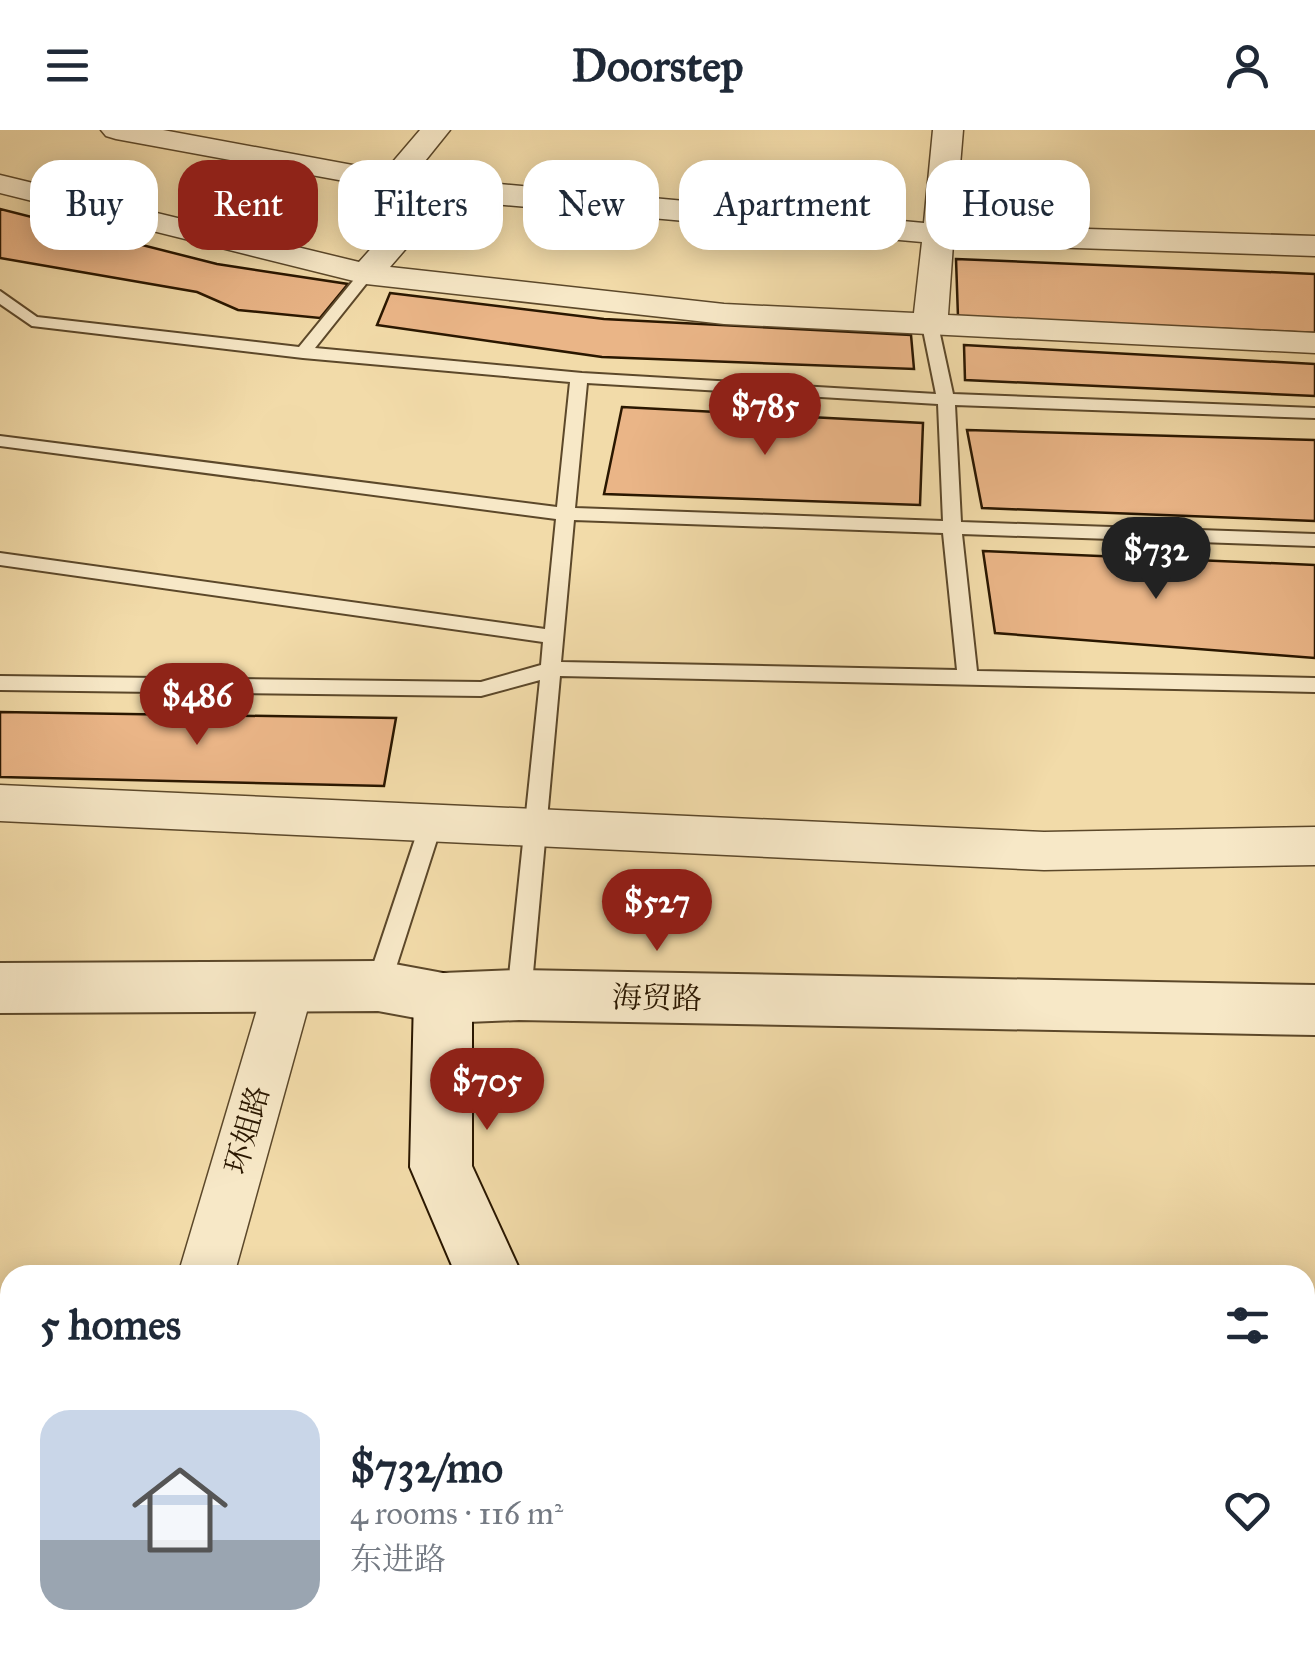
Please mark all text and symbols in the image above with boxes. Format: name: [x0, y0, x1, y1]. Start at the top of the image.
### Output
icon: menu: [40, 38, 95, 93]
text: Doorstep: [572, 38, 743, 93]
icon: person: [1220, 38, 1275, 93]
chip: Buy: [30, 160, 158, 250]
chip: Rent: [178, 160, 318, 250]
chip: Filters: [338, 160, 503, 250]
chip: New: [523, 160, 659, 250]
chip: Apartment: [679, 160, 906, 250]
chip: House: [926, 160, 1090, 250]
pin: $785: [706, 373, 824, 458]
text: $785: [731, 386, 799, 425]
pin: $732: [1097, 517, 1215, 602]
text: $732: [1124, 530, 1188, 569]
pin: $486: [138, 663, 256, 748]
text: $486: [162, 676, 232, 715]
pin: $527: [598, 869, 716, 954]
text: $527: [624, 882, 690, 921]
street label: 海贸路: [612, 979, 702, 1017]
pin: $705: [428, 1048, 546, 1133]
text: $705: [452, 1061, 522, 1100]
street label: 环姐路: [217, 1082, 277, 1178]
icon: filters: [1220, 1298, 1275, 1353]
text: 5 homes: [40, 1299, 181, 1351]
text: $732/mo: [350, 1442, 503, 1494]
icon: home: [120, 1450, 240, 1570]
icon: heart: [1220, 1483, 1275, 1538]
text: 4 rooms · 116 m²: [350, 1494, 563, 1533]
text: 东进路: [350, 1540, 446, 1579]

